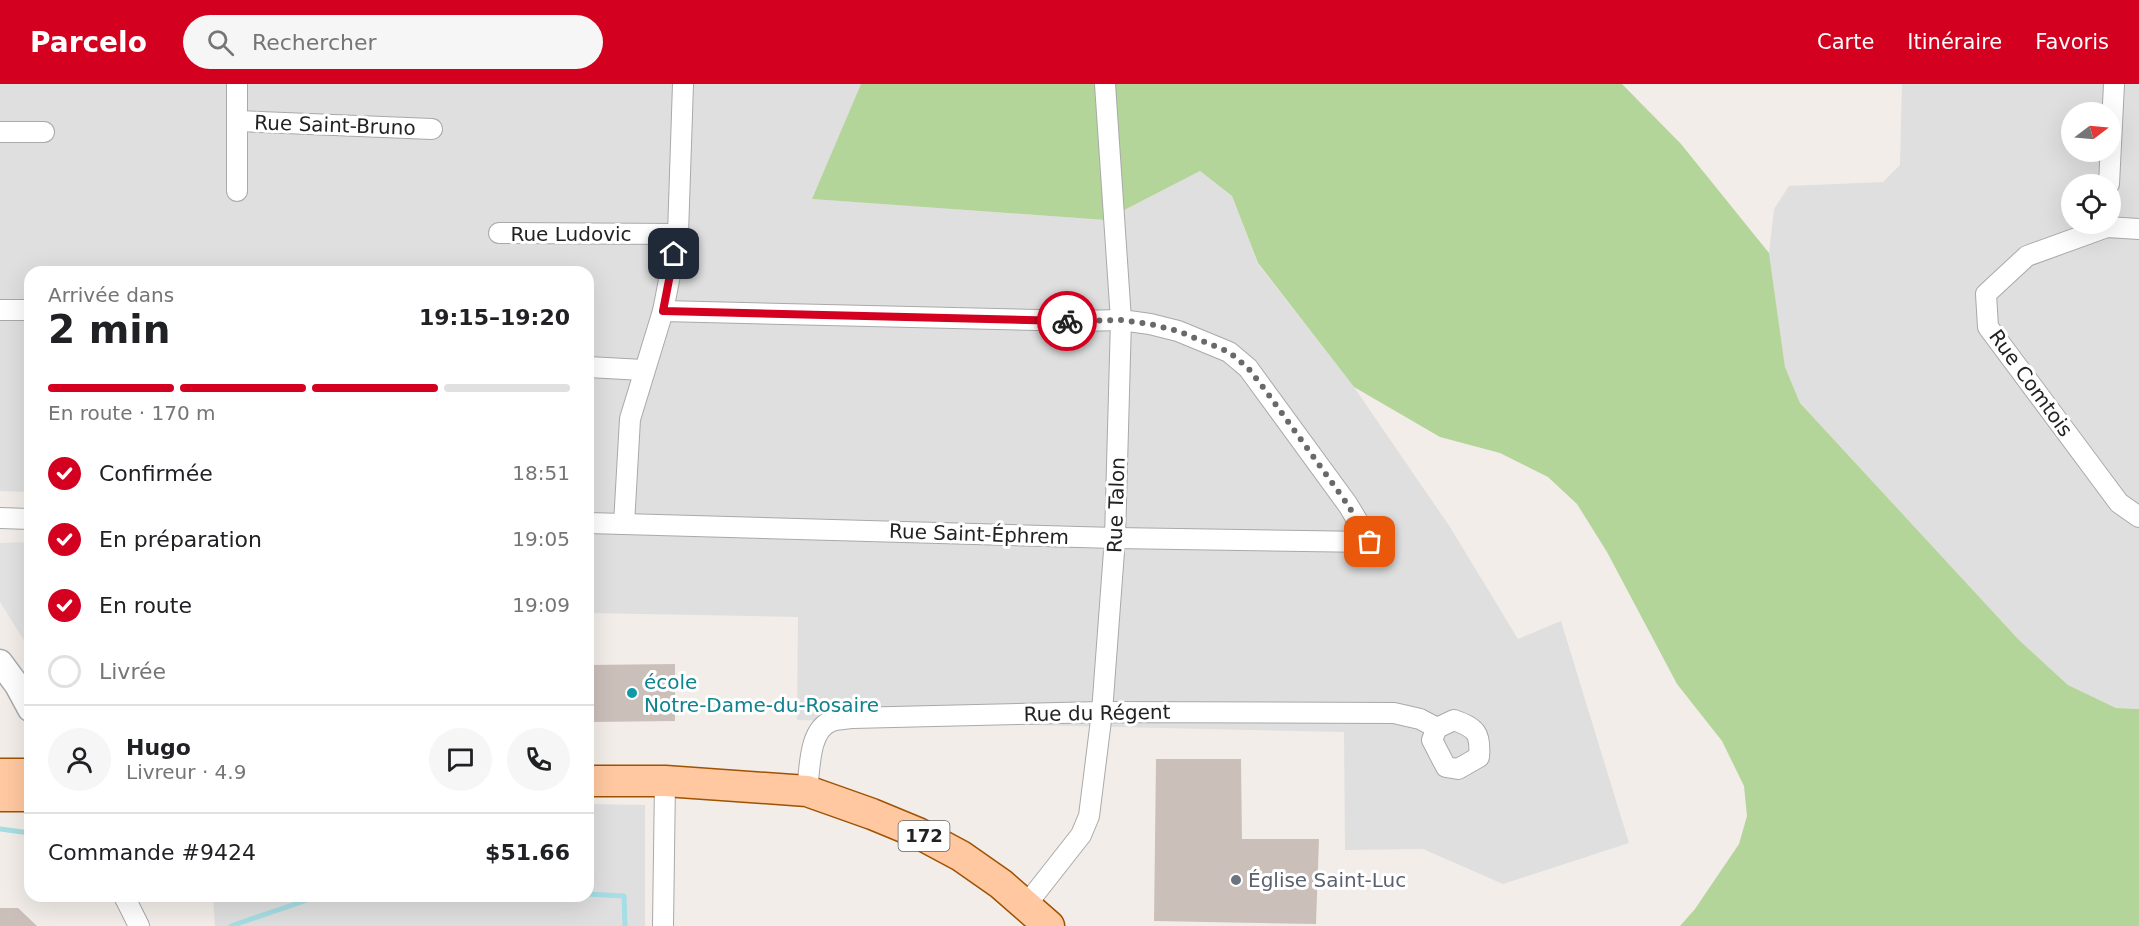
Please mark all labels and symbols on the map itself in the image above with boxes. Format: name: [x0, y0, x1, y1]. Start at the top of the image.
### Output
north arrow: [2061, 102, 2121, 162]
street label: Rue Saint-Bruno: [254, 110, 416, 140]
street label: Rue Ludovic: [510, 222, 632, 246]
pin: [648, 228, 699, 279]
courier: [1037, 291, 1097, 351]
street label: Rue Comtois: [1984, 325, 2078, 441]
street label: Rue Talon: [1102, 457, 1130, 553]
pin: [1344, 516, 1395, 567]
street label: Rue Saint-Éphrem: [889, 519, 1069, 549]
place label: école Notre-Dame-du-Rosaire: [644, 670, 879, 717]
marker: école Notre-Dame-du-Rosaire: [625, 686, 639, 700]
street label: Rue du Régent: [1023, 700, 1171, 726]
road number: 172: [898, 821, 950, 851]
place label: Église Saint-Luc: [1248, 868, 1406, 892]
marker: Église Saint-Luc: [1229, 873, 1243, 887]

